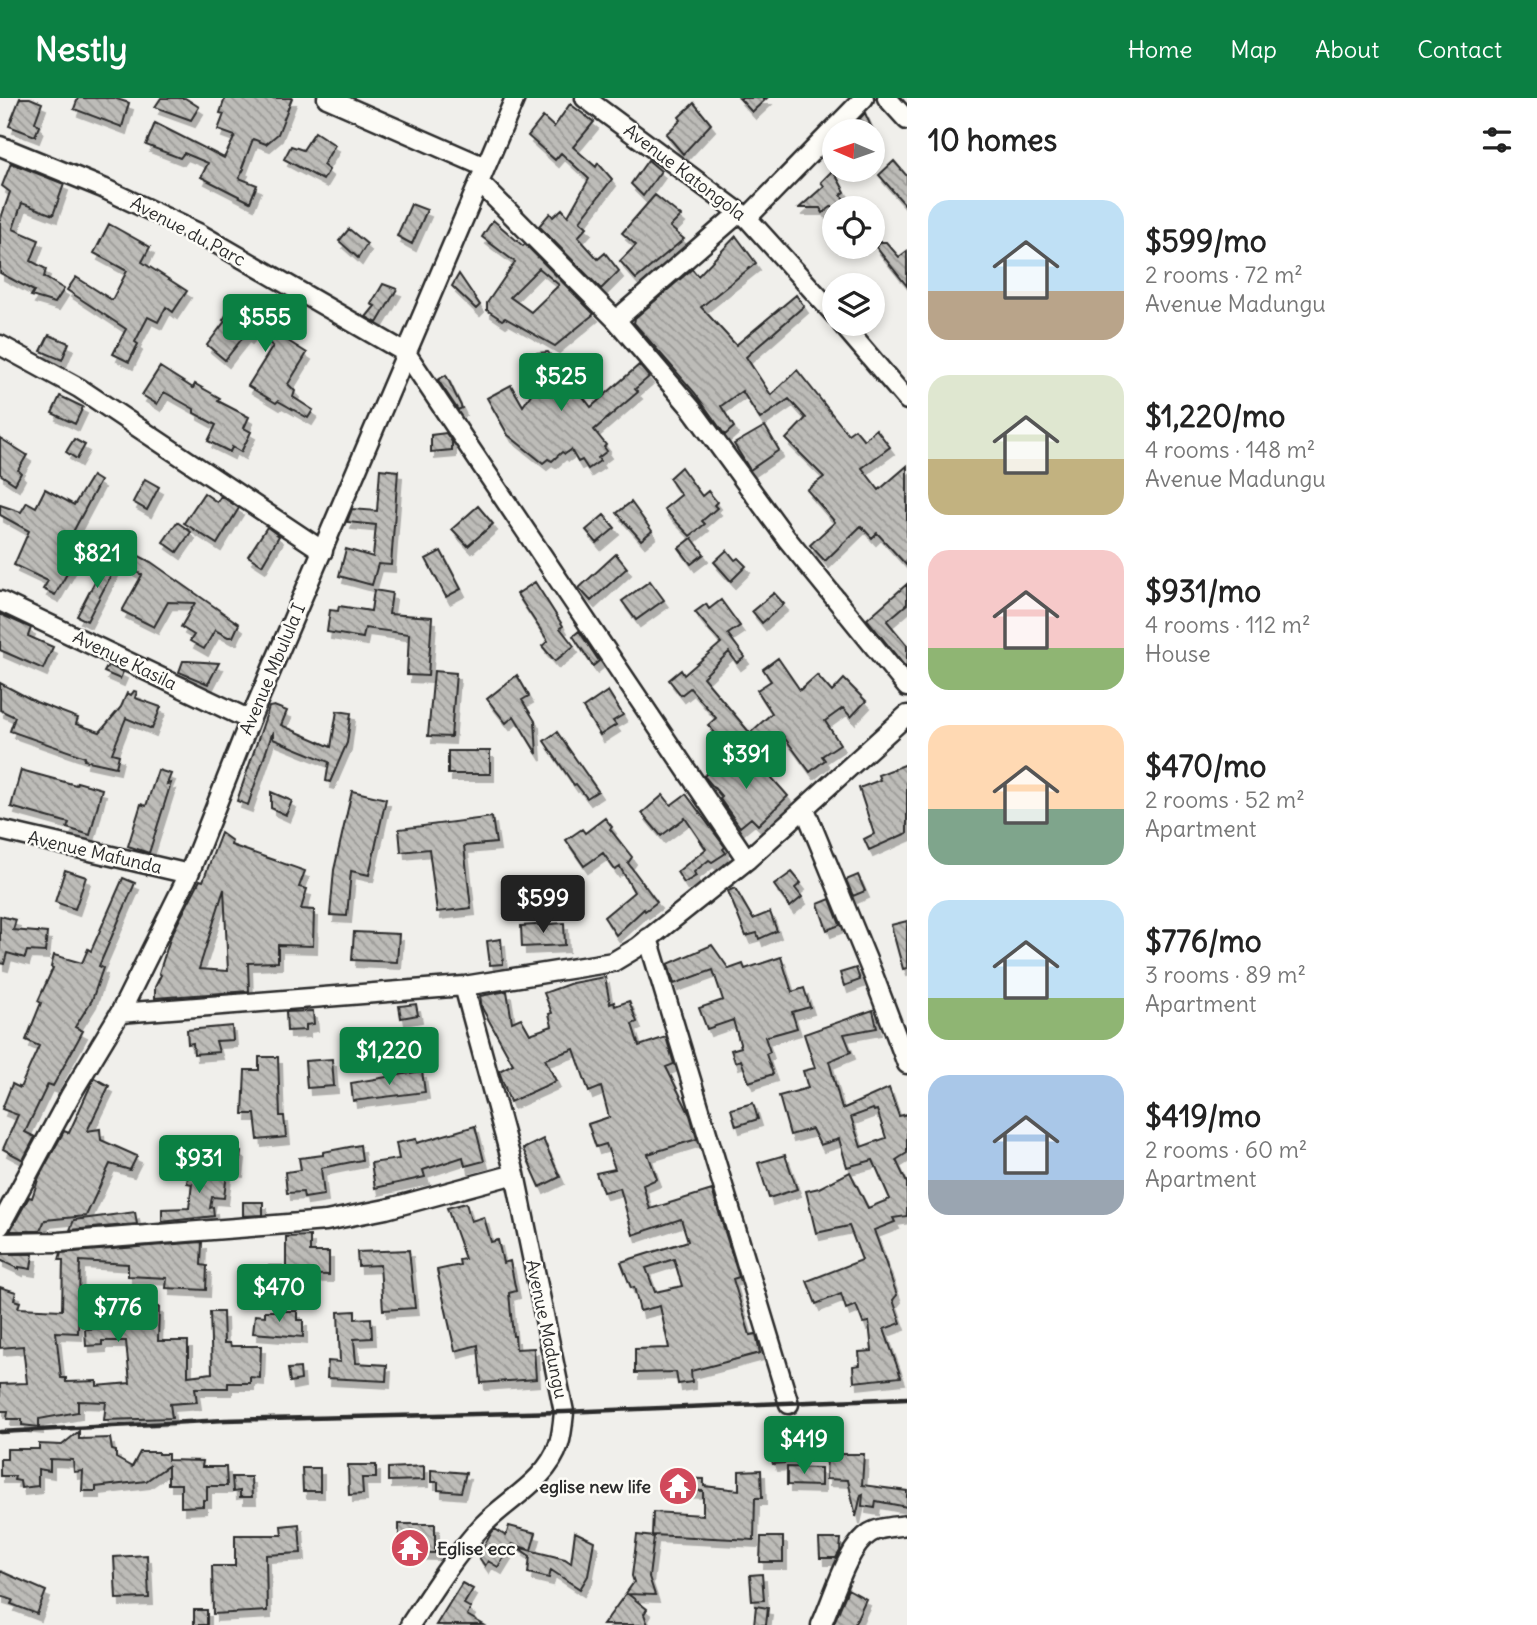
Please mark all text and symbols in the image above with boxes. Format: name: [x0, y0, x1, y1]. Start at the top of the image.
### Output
text: Nestly: [35, 28, 128, 70]
text: Home: [1128, 34, 1192, 64]
text: Map: [1230, 34, 1277, 64]
text: About: [1315, 34, 1379, 64]
text: Contact: [1417, 34, 1502, 64]
street label: Avenue Katongola: [619, 119, 751, 225]
north arrow: [822, 119, 886, 182]
map controls: [822, 119, 885, 336]
text: 10 homes: [928, 121, 1057, 159]
icon: filters: [1478, 121, 1516, 159]
street label: Avenue du Parc: [127, 191, 249, 271]
button: locate: [822, 196, 885, 259]
text: $599/mo: [1145, 222, 1267, 260]
icon: home: [984, 228, 1068, 312]
text: 2 rooms · 72 m²: [1145, 260, 1303, 289]
button: layers: [822, 273, 885, 336]
text: Avenue Madungu: [1145, 289, 1326, 318]
pin: $555: [224, 294, 306, 354]
text: $555: [239, 302, 291, 331]
pin: $525: [520, 354, 602, 413]
text: $525: [535, 361, 587, 390]
text: $1,220/mo: [1145, 397, 1285, 435]
icon: home: [984, 403, 1068, 487]
text: 4 rooms · 148 m²: [1145, 435, 1315, 464]
text: Avenue Madungu: [1145, 464, 1326, 493]
pin: $821: [56, 531, 138, 590]
text: $821: [73, 538, 121, 567]
text: $931/mo: [1145, 572, 1261, 610]
icon: home: [984, 578, 1068, 662]
street label: Avenue Mbulula I: [234, 600, 310, 738]
text: 4 rooms · 112 m²: [1145, 610, 1311, 639]
street label: Avenue Kasila: [69, 625, 181, 695]
text: House: [1145, 639, 1211, 668]
pin: $391: [705, 732, 787, 791]
text: $391: [722, 739, 770, 768]
text: $470/mo: [1145, 747, 1266, 785]
icon: home: [984, 753, 1068, 837]
text: 2 rooms · 52 m²: [1145, 785, 1305, 814]
text: Apartment: [1145, 814, 1257, 843]
street label: Avenue Mafunda: [26, 825, 164, 879]
pin: $599: [502, 876, 584, 935]
text: $599: [517, 883, 569, 912]
text: $776/mo: [1145, 922, 1262, 960]
icon: home: [984, 928, 1068, 1012]
text: 3 rooms · 89 m²: [1145, 960, 1306, 989]
text: Apartment: [1145, 989, 1257, 1018]
pin: $1,220: [332, 1028, 446, 1087]
text: $1,220: [356, 1035, 422, 1064]
text: $419/mo: [1145, 1097, 1261, 1135]
icon: home: [984, 1103, 1068, 1187]
text: 2 rooms · 60 m²: [1145, 1135, 1307, 1164]
pin: $931: [158, 1136, 240, 1195]
text: $931: [175, 1143, 223, 1172]
text: Apartment: [1145, 1164, 1257, 1193]
street label: Avenue Madungu: [521, 1257, 573, 1401]
pin: $470: [238, 1264, 320, 1324]
text: $470: [253, 1272, 305, 1301]
pin: $776: [77, 1284, 159, 1344]
text: $776: [94, 1292, 142, 1321]
pin: $419: [763, 1416, 845, 1476]
text: $419: [780, 1424, 828, 1453]
temple icon: eglise new life: [657, 1465, 699, 1507]
place label: eglise new life: [539, 1475, 651, 1498]
temple icon: Eglise ecc: [389, 1527, 431, 1569]
place label: Eglise ecc: [437, 1537, 515, 1560]

